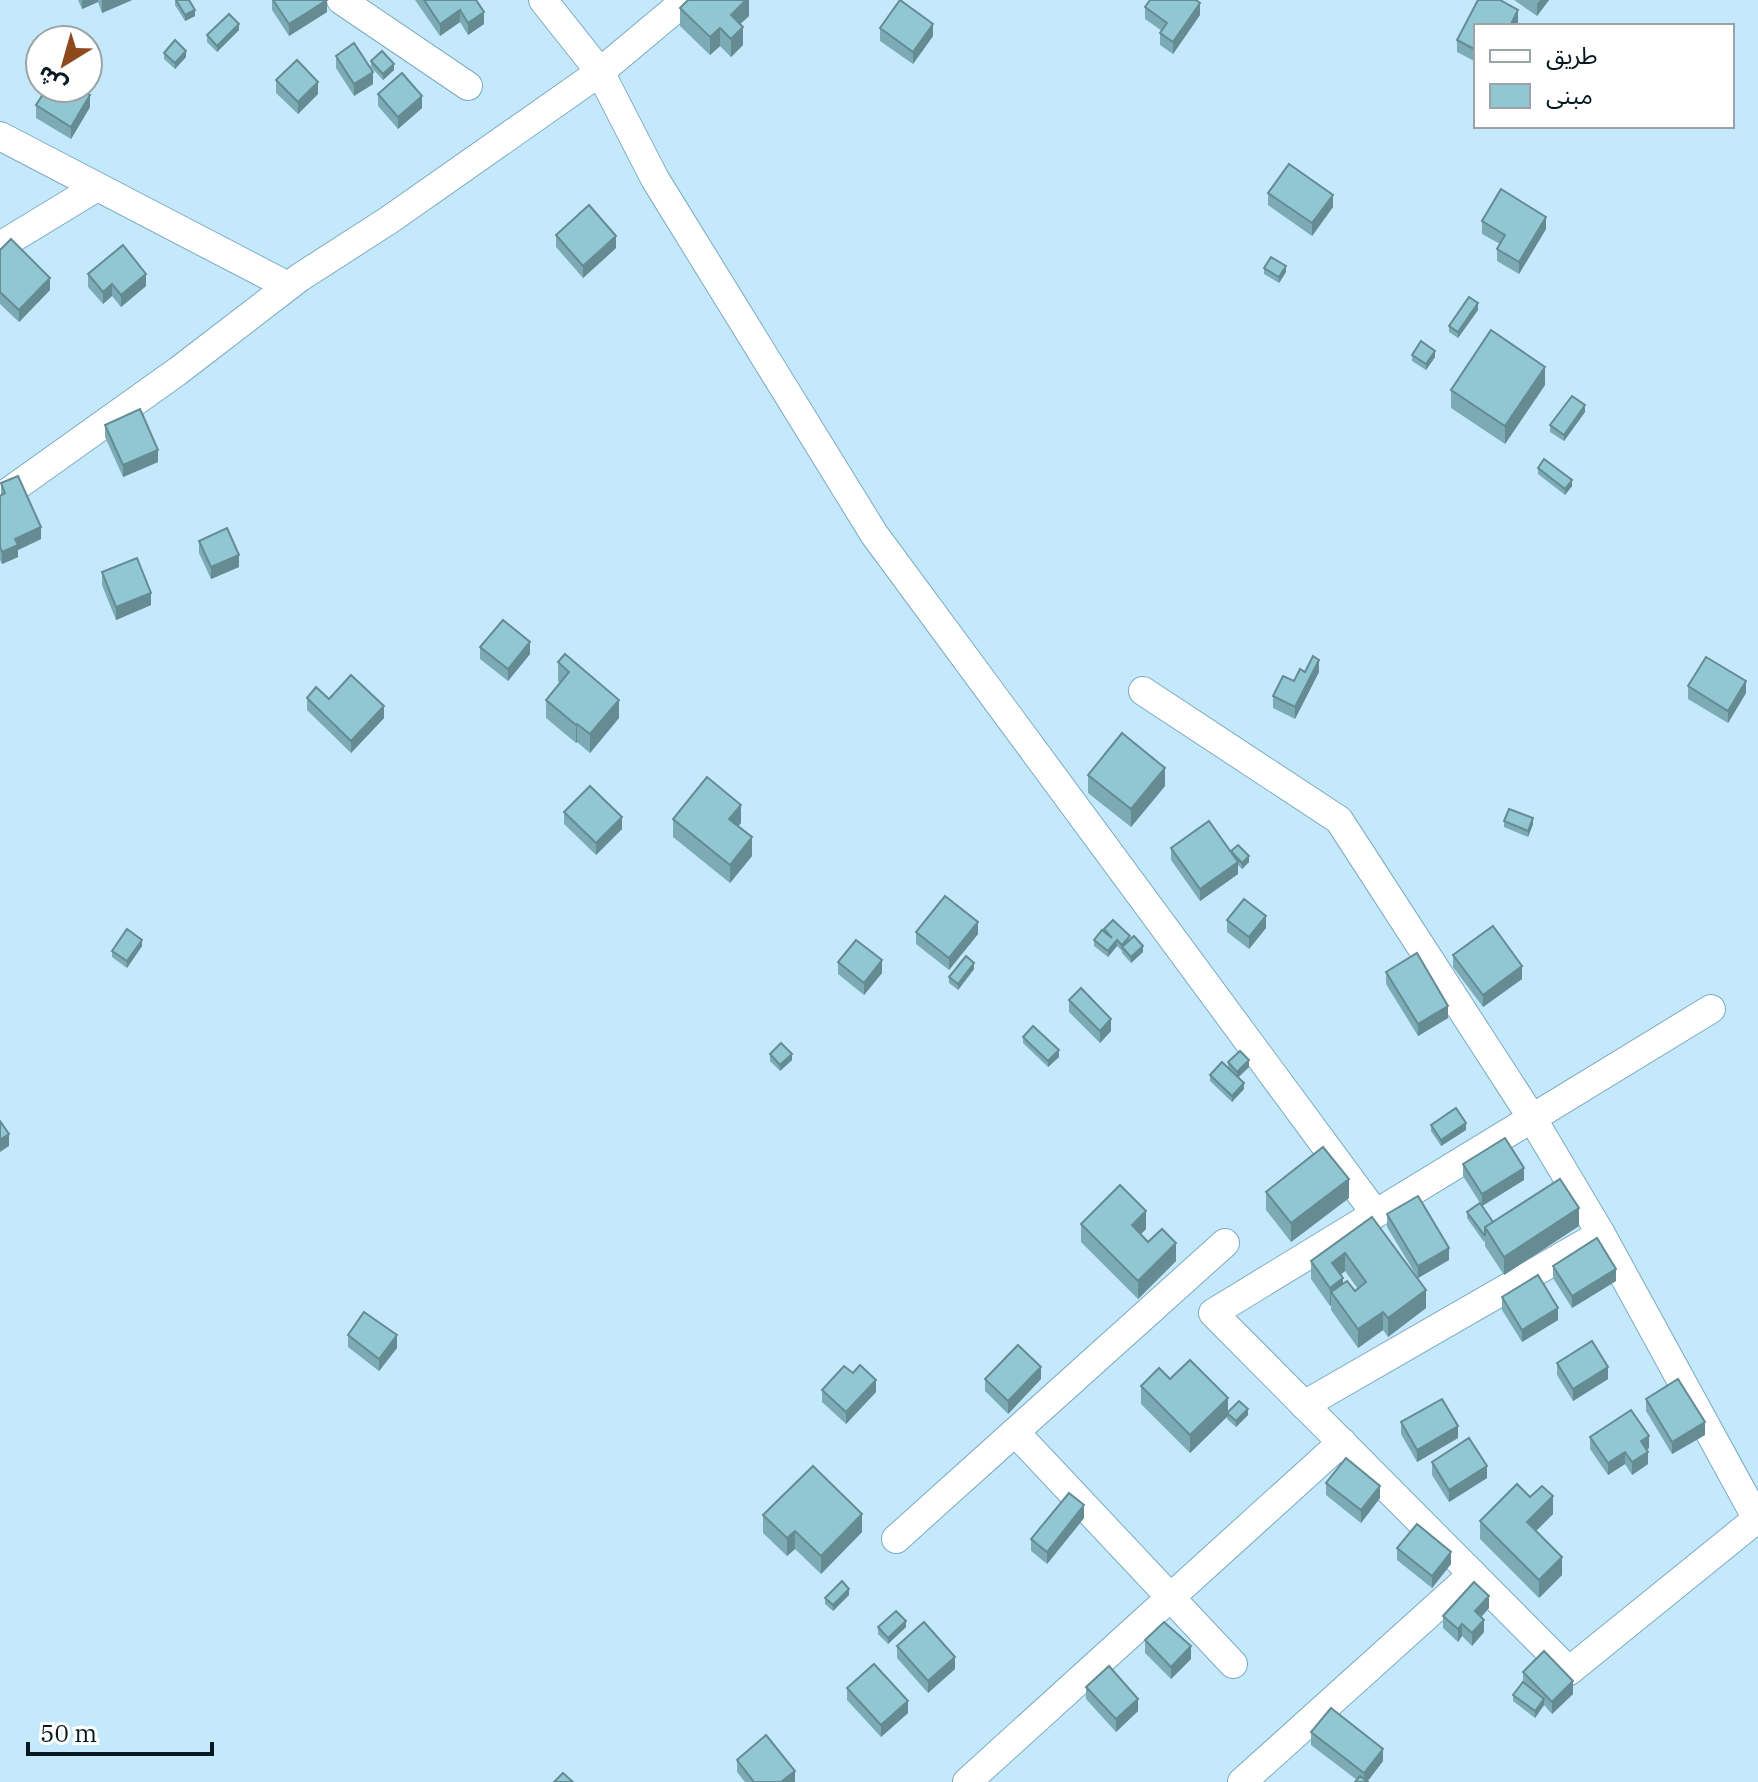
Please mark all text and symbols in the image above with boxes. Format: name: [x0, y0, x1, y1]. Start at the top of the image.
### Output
north arrow: [24, 24, 104, 104]
legend: [1474, 24, 1734, 128]
text: طريق: [1546, 39, 1598, 71]
text: ش: [31, 60, 72, 101]
text: مبنى: [1546, 79, 1593, 111]
scale bar: [28, 1706, 212, 1756]
text: 50 m: [40, 1717, 97, 1749]

